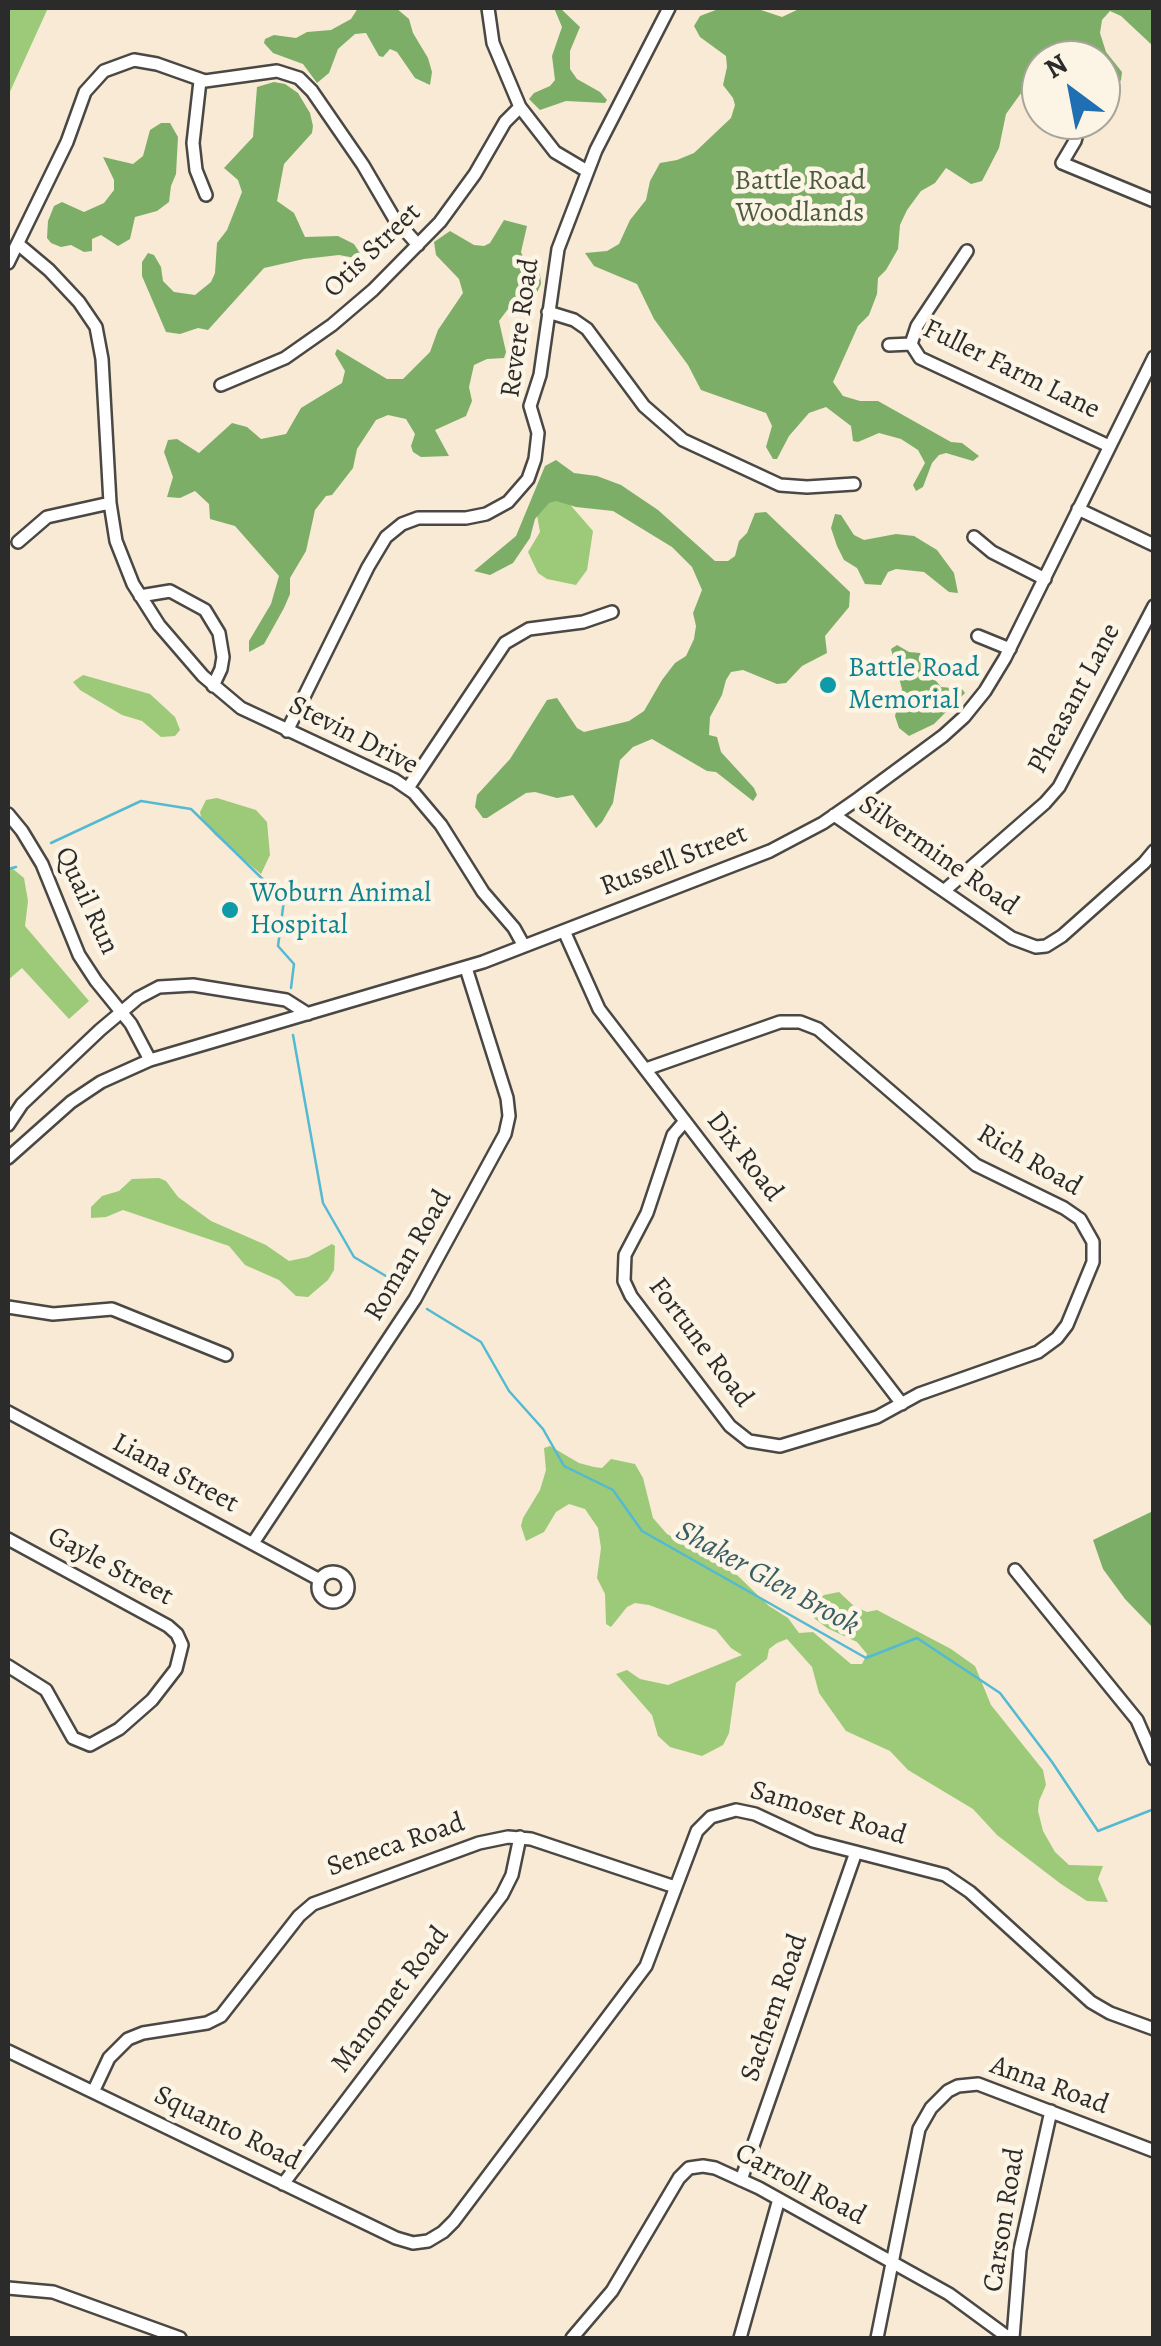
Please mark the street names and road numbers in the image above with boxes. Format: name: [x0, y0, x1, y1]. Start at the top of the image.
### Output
street label: Otis Street: [317, 196, 429, 306]
street label: Revere Road: [495, 256, 547, 400]
street label: Fuller Farm Lane: [917, 313, 1105, 427]
street label: Pheasant Lane: [1021, 618, 1129, 780]
street label: Stevin Drive: [283, 689, 423, 783]
street label: Silvermine Road: [852, 788, 1024, 924]
street label: Russell Street: [596, 818, 752, 904]
street label: Quail Run: [47, 842, 125, 960]
street label: Dix Road: [699, 1105, 789, 1209]
street label: Rich Road: [971, 1118, 1087, 1204]
street label: Roman Road: [358, 1184, 460, 1328]
street label: Fortune Road: [640, 1271, 760, 1415]
street label: Liana Street: [106, 1427, 244, 1521]
street label: Gayle Street: [42, 1520, 178, 1614]
street label: Samoset Road: [746, 1774, 910, 1854]
street label: Seneca Road: [323, 1807, 469, 1885]
street label: Manomet Road: [325, 1920, 457, 2080]
street label: Sachem Road: [734, 1930, 816, 2086]
street label: Anna Road: [985, 2049, 1113, 2123]
street label: Squanto Road: [148, 2079, 306, 2179]
street label: Carroll Road: [729, 2137, 871, 2233]
street label: Carson Road: [977, 2145, 1033, 2295]

